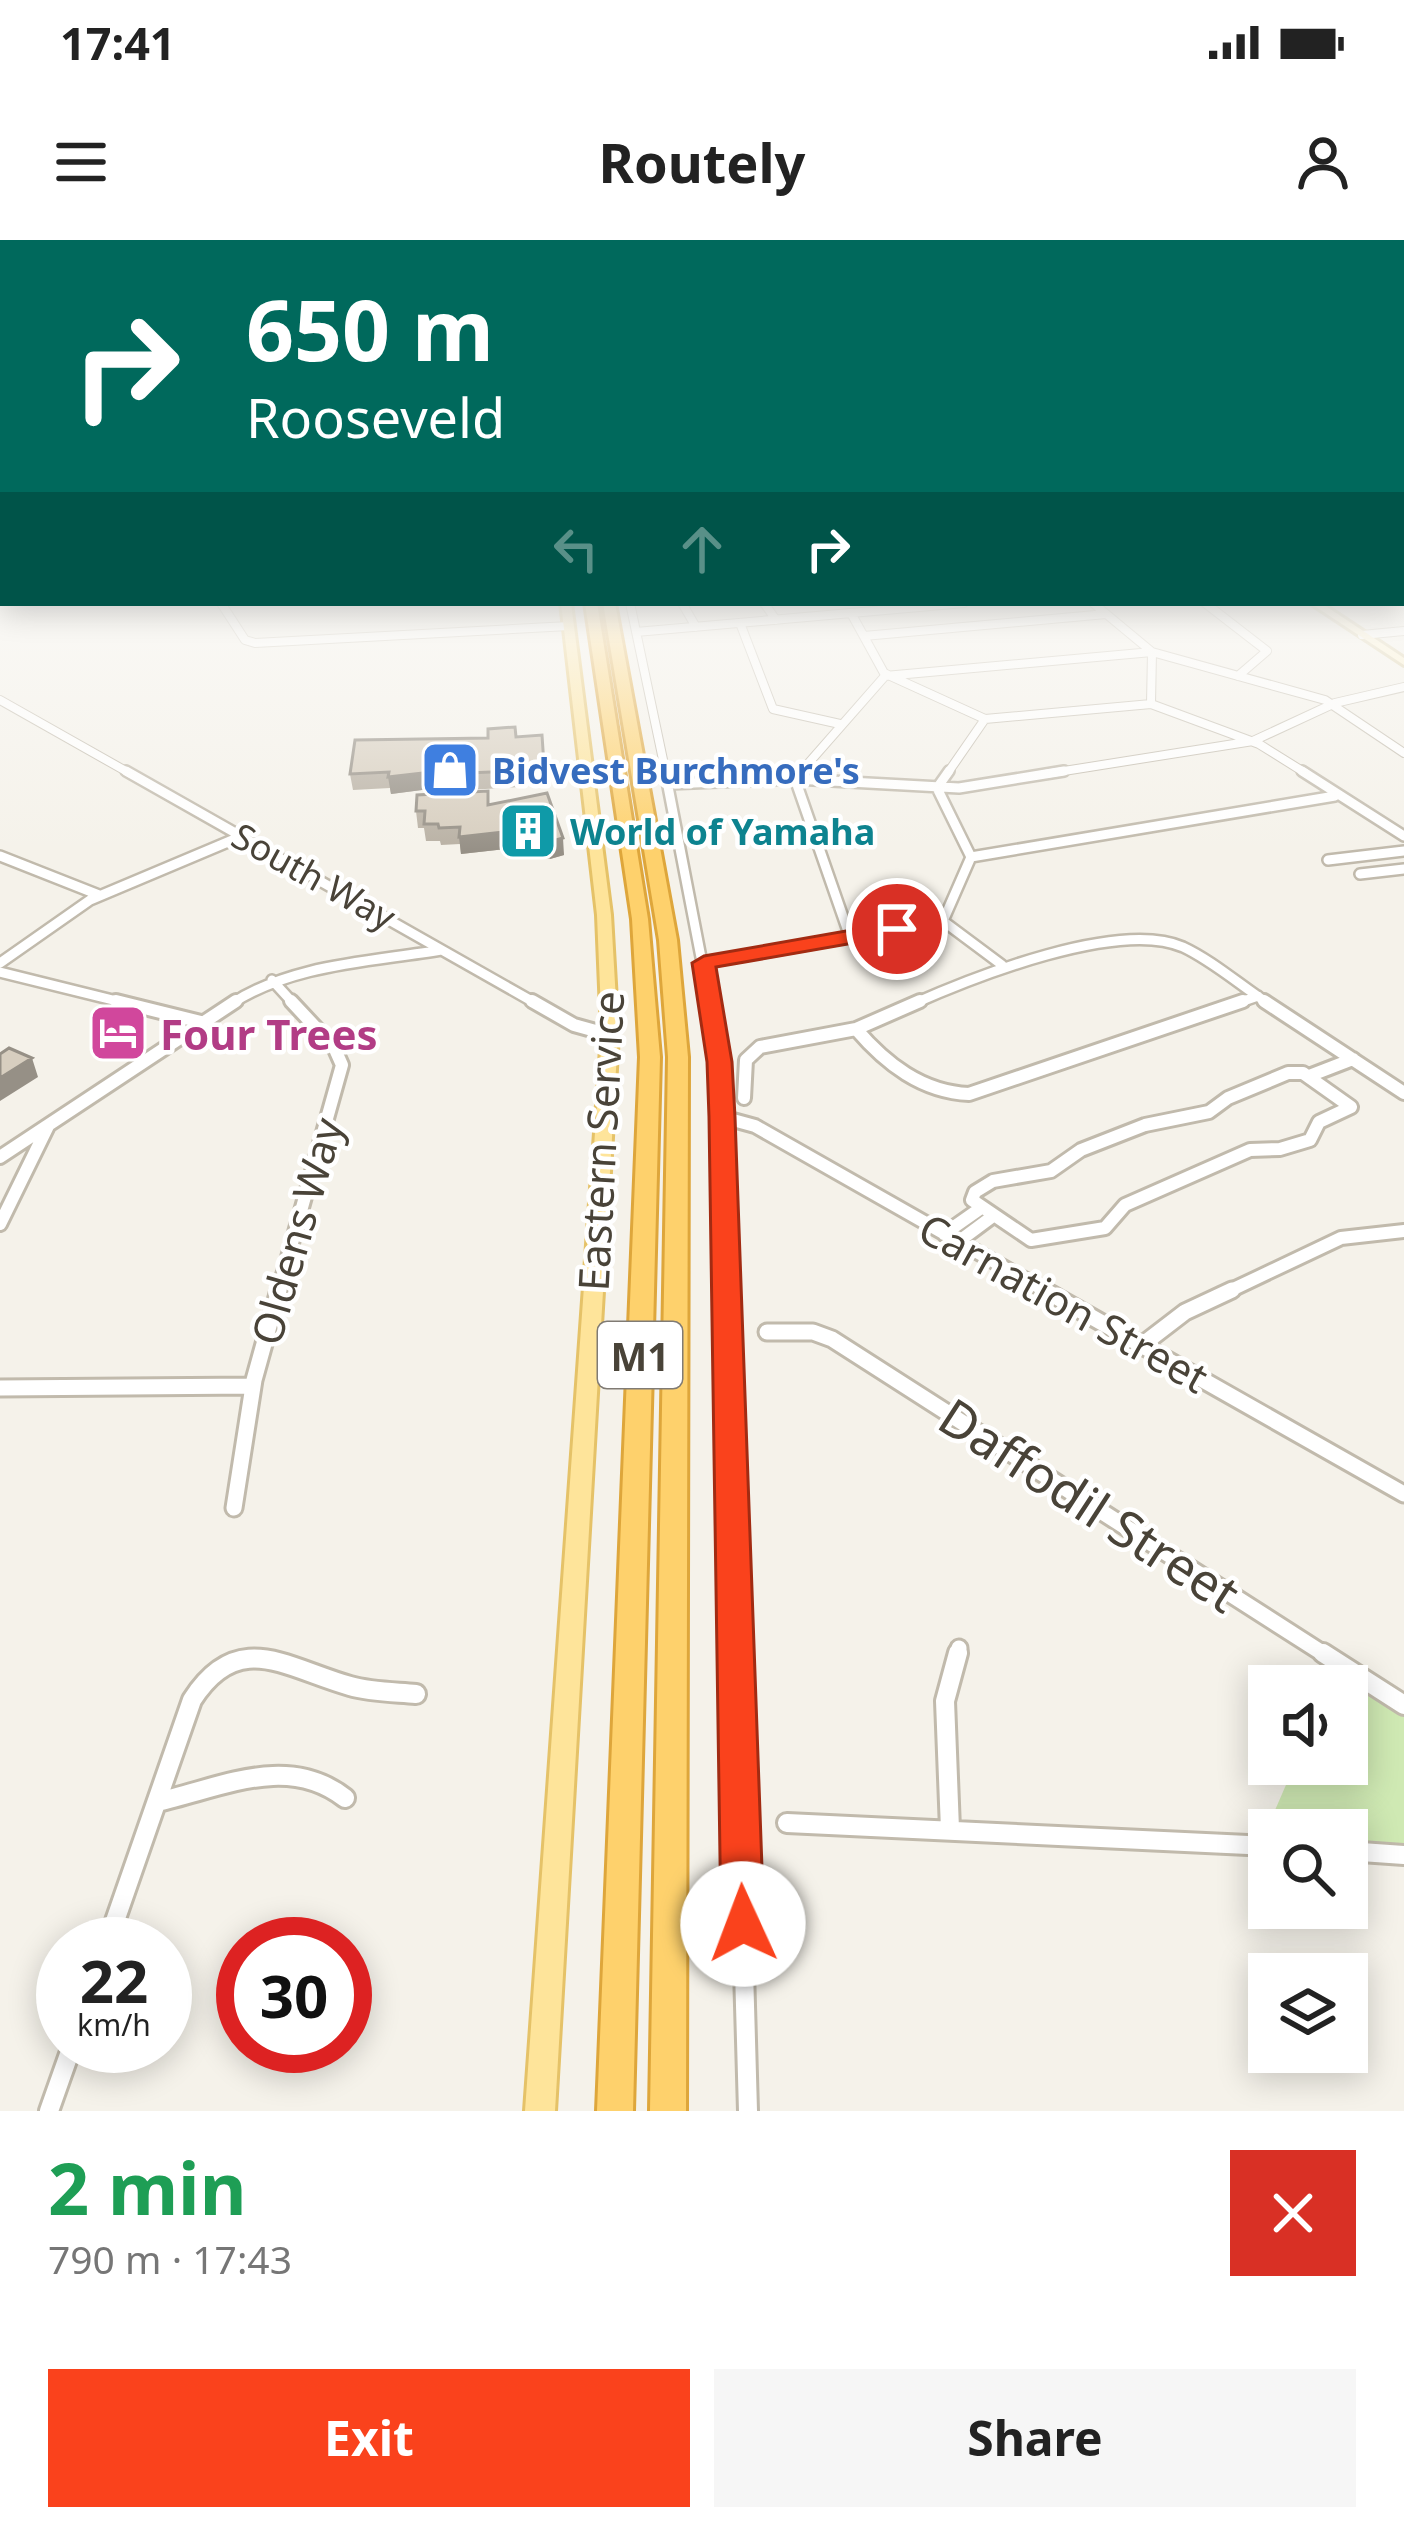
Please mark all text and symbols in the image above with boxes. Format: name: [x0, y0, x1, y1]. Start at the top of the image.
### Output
text: 17:41: [60, 12, 176, 73]
text: Routely: [599, 125, 805, 199]
icon: menu: [48, 129, 114, 195]
icon: person: [1290, 129, 1356, 195]
text: 650 m: [246, 271, 494, 386]
icon: right: [48, 288, 204, 444]
text: Rooseveld: [246, 380, 505, 454]
icon: left: [543, 516, 609, 582]
icon: ahead: [669, 516, 735, 582]
icon: right: [795, 516, 861, 582]
shop icon: Bidvest Burchmore's: [419, 739, 481, 801]
place label: Bidvest Burchmore's: [492, 746, 860, 795]
building icon: World of Yamaha: [497, 800, 559, 862]
place label: World of Yamaha: [570, 807, 875, 856]
street label: South Way: [224, 811, 405, 941]
pin: [846, 878, 948, 980]
icon: arrive: [864, 896, 930, 962]
street label: Eastern Service: [564, 990, 636, 1292]
hotel icon: Four Trees: [87, 1002, 149, 1064]
place label: Four Trees: [160, 1005, 378, 1062]
street label: Oldens Way: [236, 1110, 356, 1351]
street label: Carnation Street: [909, 1199, 1219, 1405]
road number: M1: [598, 1322, 682, 1388]
street label: Daffodil Street: [926, 1381, 1254, 1627]
map controls: [1248, 1665, 1368, 2073]
button: sound: [1248, 1665, 1368, 1785]
button: search: [1248, 1809, 1368, 1929]
position arrow: [680, 1861, 806, 1987]
speed limit sign: 30: [216, 1917, 372, 2073]
text: 22: [80, 1939, 148, 2021]
button: layers: [1248, 1953, 1368, 2073]
text: km/h: [77, 2004, 151, 2045]
text: 2 min: [48, 2138, 246, 2236]
button: close: [1230, 2150, 1356, 2276]
text: 790 m · 17:43: [48, 2232, 292, 2285]
button: Exit: [48, 2369, 690, 2507]
button: Share: [714, 2369, 1356, 2507]

